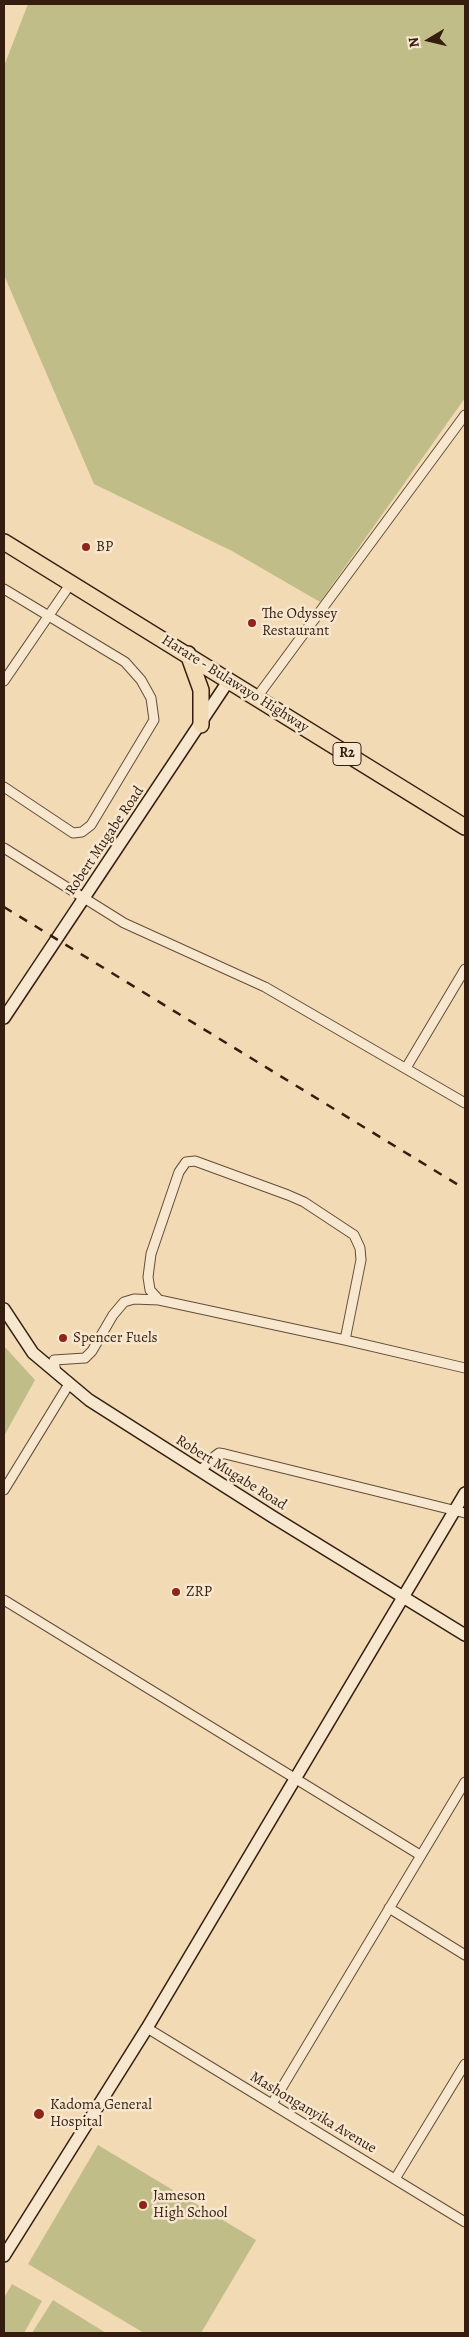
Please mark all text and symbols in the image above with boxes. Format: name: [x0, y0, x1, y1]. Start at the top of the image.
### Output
north arrow: [404, 15, 454, 65]
text: N: [404, 36, 424, 49]
place label: BP: [96, 538, 113, 556]
marker: BP: [80, 541, 92, 553]
place label: The Odyssey Restaurant: [262, 605, 337, 640]
marker: The Odyssey Restaurant: [246, 617, 258, 629]
street label: Harare - Bulawayo Highway: [158, 631, 312, 737]
road number: R2: [333, 742, 361, 766]
street label: Robert Mugabe Road: [62, 783, 148, 899]
place label: Spencer Fuels: [73, 1329, 158, 1347]
marker: Spencer Fuels: [57, 1332, 69, 1344]
street label: Robert Mugabe Road: [172, 1432, 290, 1514]
place label: ZRP: [186, 1583, 212, 1601]
marker: ZRP: [170, 1586, 182, 1598]
street label: Mashonganyika Avenue: [247, 2068, 379, 2158]
place label: Kadoma General Hospital: [50, 2096, 152, 2131]
marker: Kadoma General Hospital: [32, 2107, 46, 2121]
place label: Jameson High School: [153, 2187, 228, 2222]
marker: Jameson High School: [137, 2199, 149, 2211]

